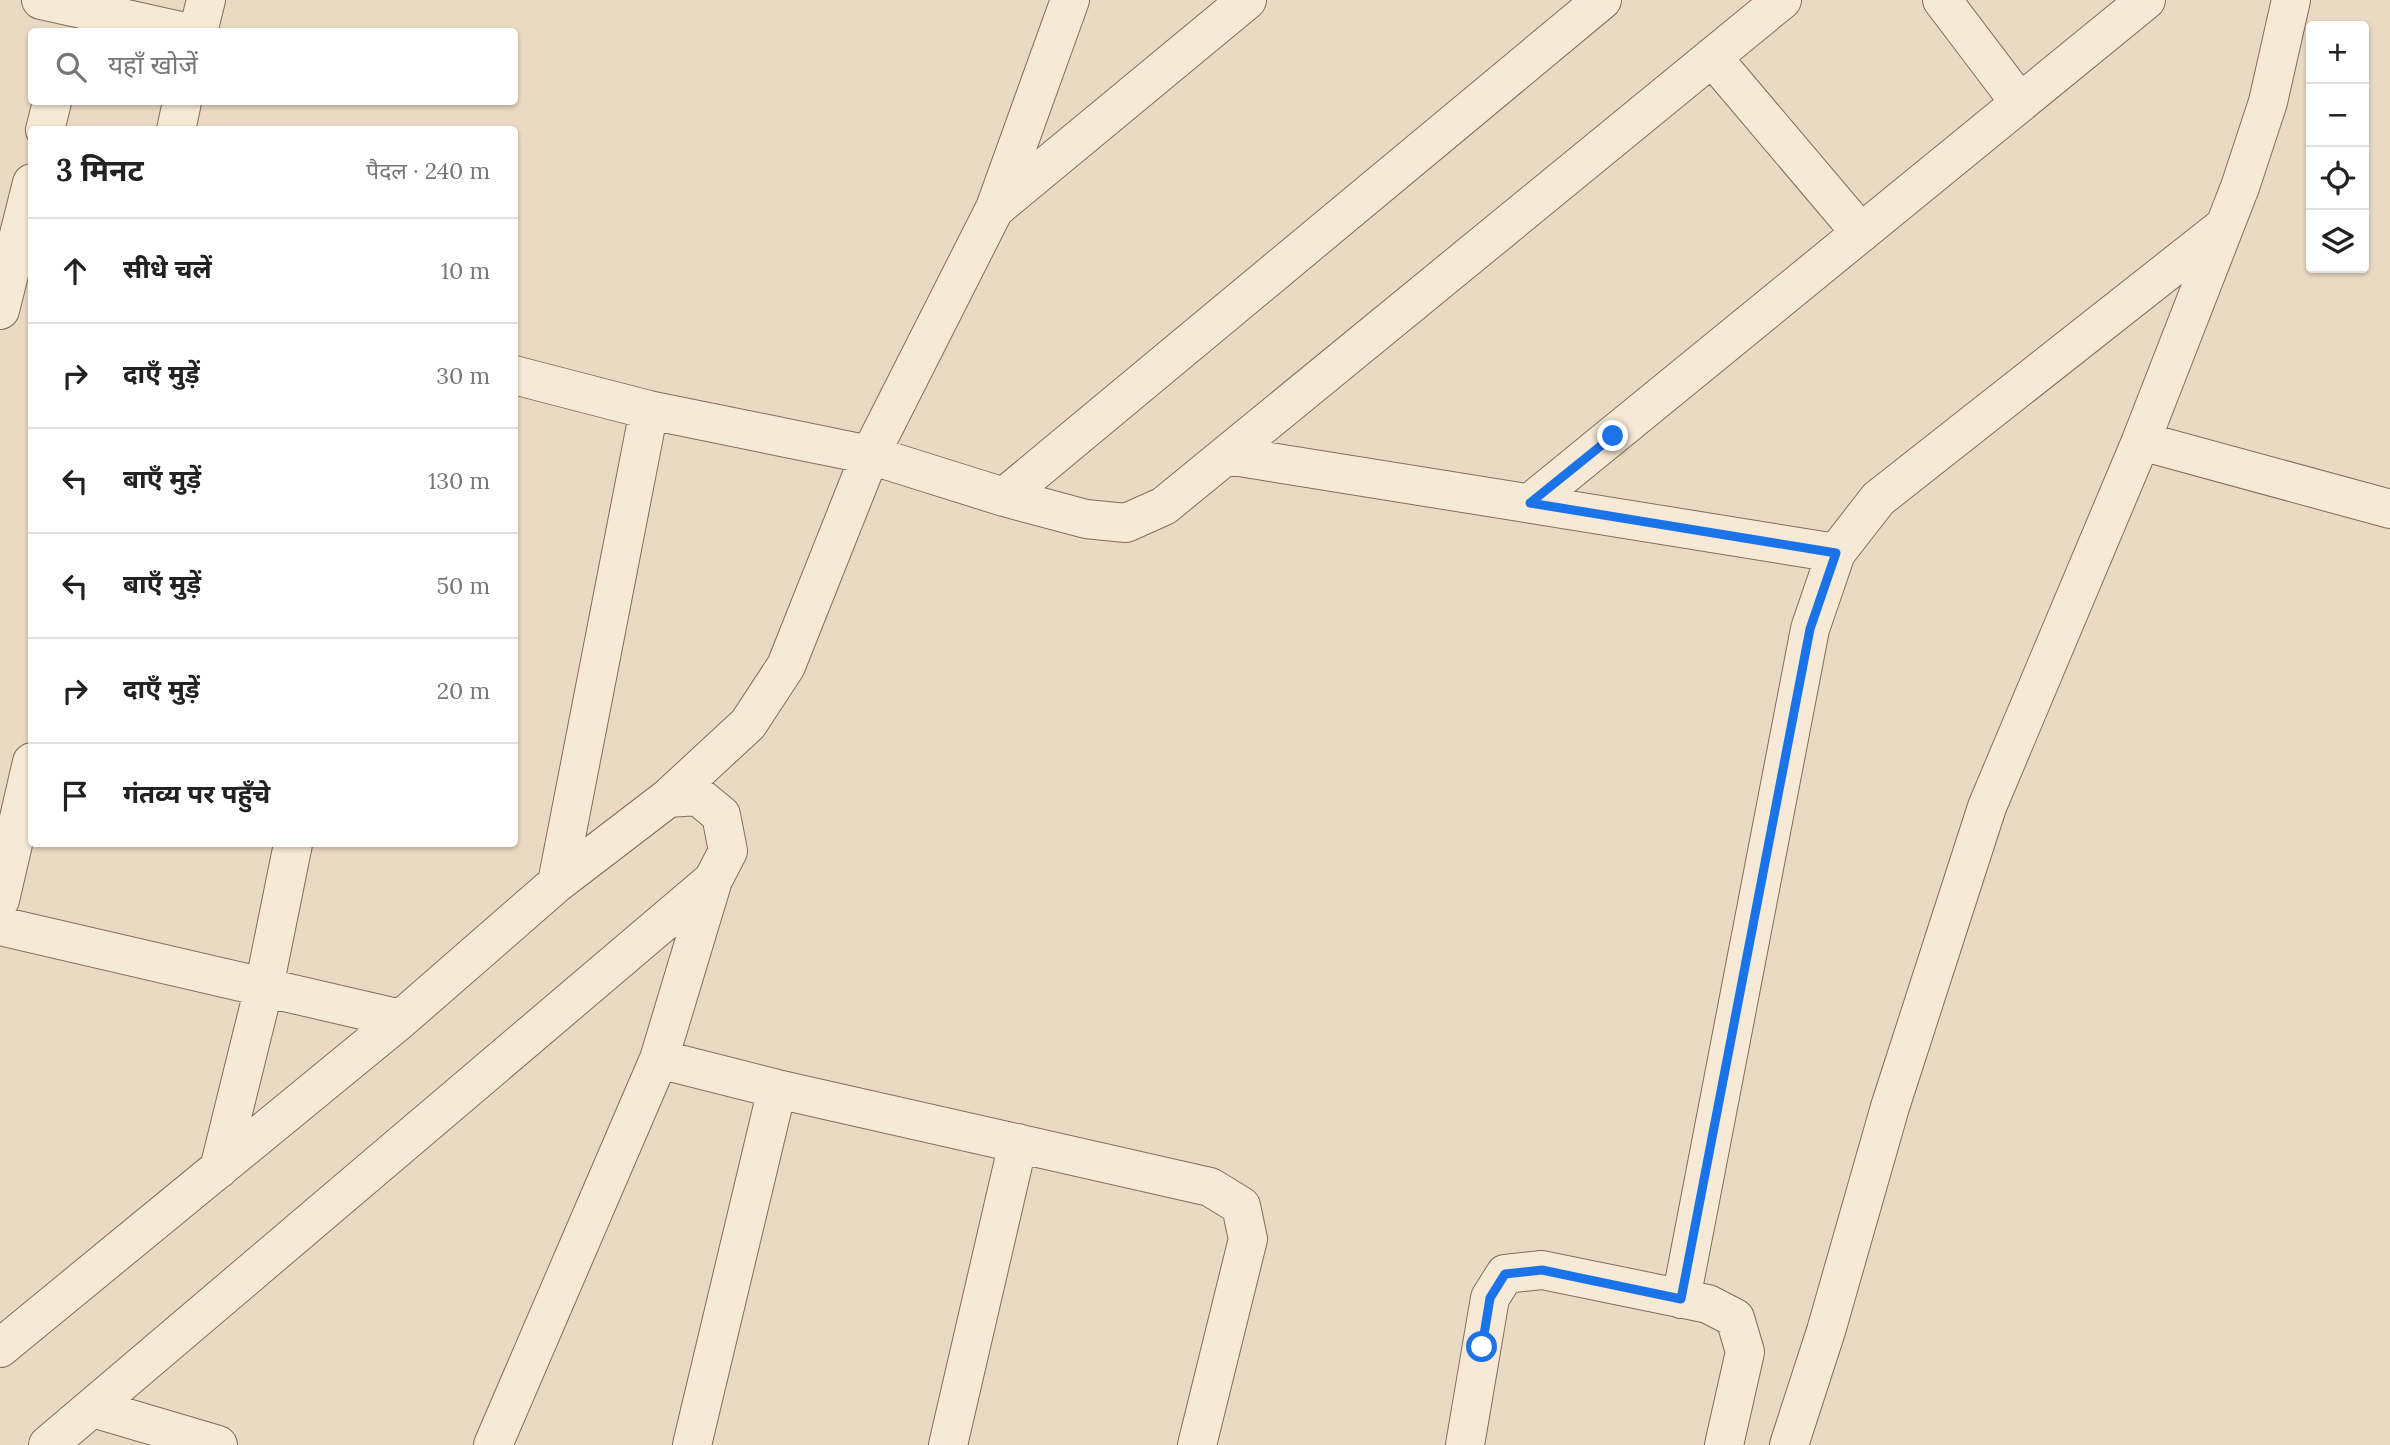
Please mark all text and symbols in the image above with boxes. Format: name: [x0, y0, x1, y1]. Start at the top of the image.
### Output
map controls: [2306, 21, 2369, 273]
button: +: [2306, 21, 2369, 84]
search box: [28, 28, 518, 105]
icon: search: [52, 48, 90, 86]
text: यहाँ खोजें: [108, 48, 198, 81]
button: −: [2306, 84, 2369, 147]
button: locate: [2306, 147, 2369, 210]
text: 3 मिनट: [56, 151, 144, 189]
text: पैदल · 240 m: [366, 156, 490, 185]
button: layers: [2306, 210, 2369, 273]
icon: ahead: [56, 252, 94, 290]
text: सीधे चलें: [123, 252, 212, 285]
text: 10 m: [441, 256, 490, 285]
icon: right: [56, 357, 94, 395]
text: दाएँ मुड़ें: [123, 357, 200, 390]
text: 30 m: [436, 361, 490, 390]
route end: [1597, 420, 1628, 451]
icon: left: [56, 462, 94, 500]
text: बाएँ मुड़ें: [123, 462, 201, 495]
text: 130 m: [428, 466, 490, 495]
icon: left: [56, 567, 94, 605]
text: बाएँ मुड़ें: [123, 567, 201, 600]
text: 50 m: [437, 571, 490, 600]
icon: right: [56, 672, 94, 710]
text: दाएँ मुड़ें: [123, 672, 200, 705]
text: 20 m: [437, 676, 490, 705]
icon: arrive: [56, 777, 94, 815]
text: गंतव्य पर पहुँचे: [123, 777, 270, 810]
route start: [1466, 1331, 1497, 1362]

